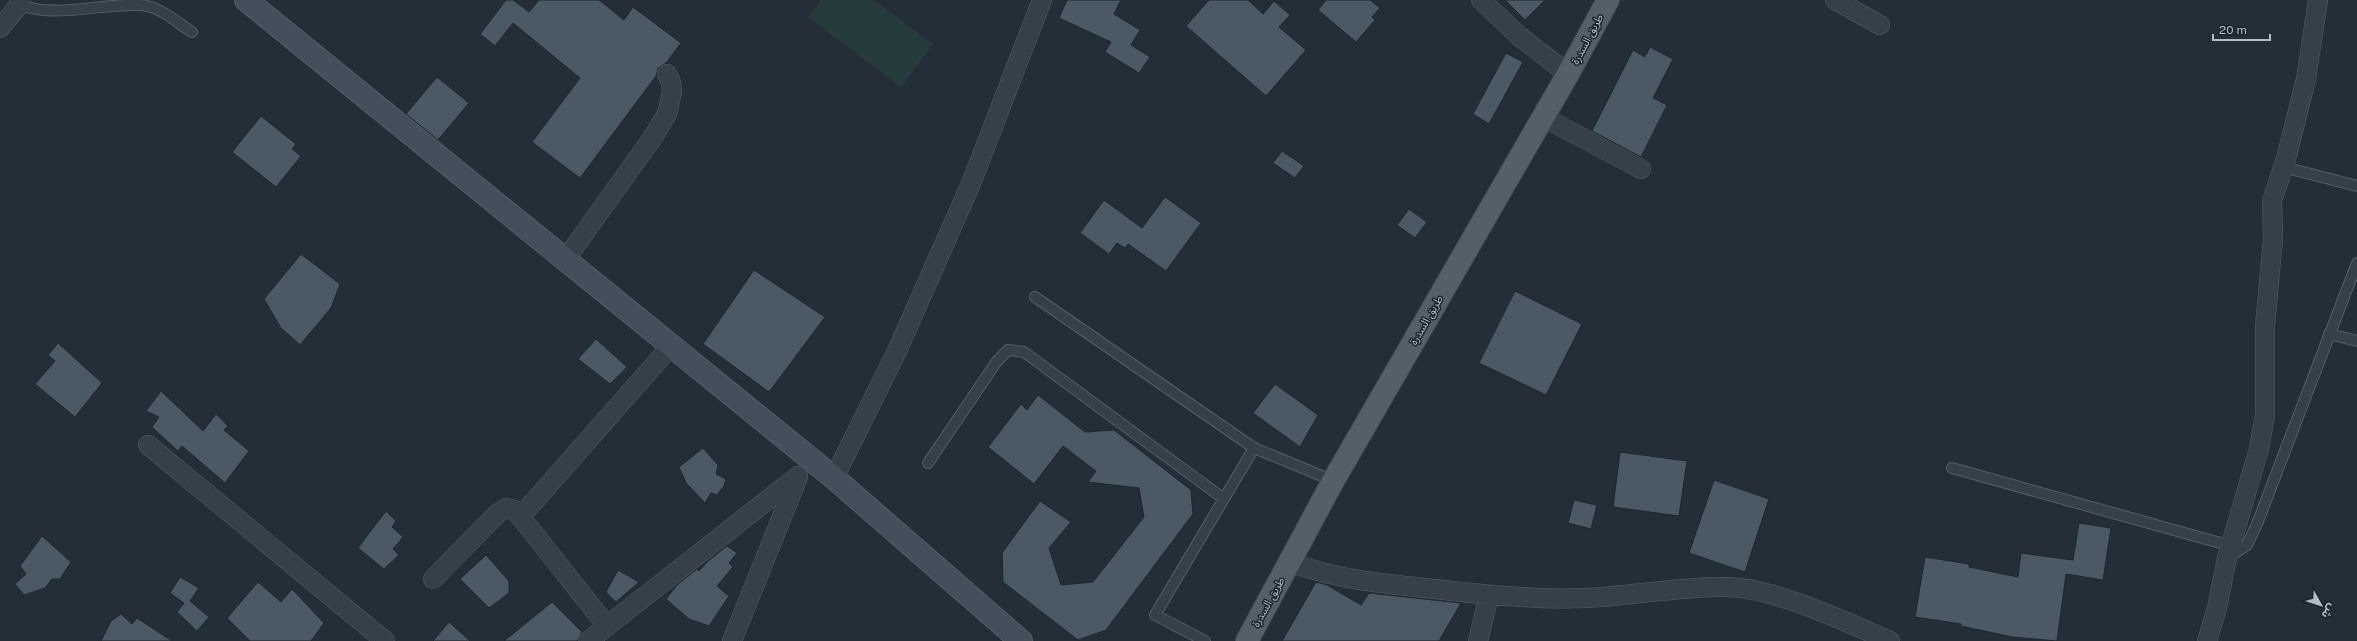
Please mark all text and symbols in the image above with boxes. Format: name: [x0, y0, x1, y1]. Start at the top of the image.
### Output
street label: طريق السدرة: [1569, 12, 1606, 67]
scale bar: [2213, 16, 2270, 42]
text: 20 m: [2219, 23, 2247, 37]
street label: طريق السدرة: [1407, 293, 1446, 347]
street label: طريق السدرة: [1249, 575, 1288, 629]
north arrow: [2301, 585, 2341, 625]
text: ش: [2319, 601, 2338, 621]

